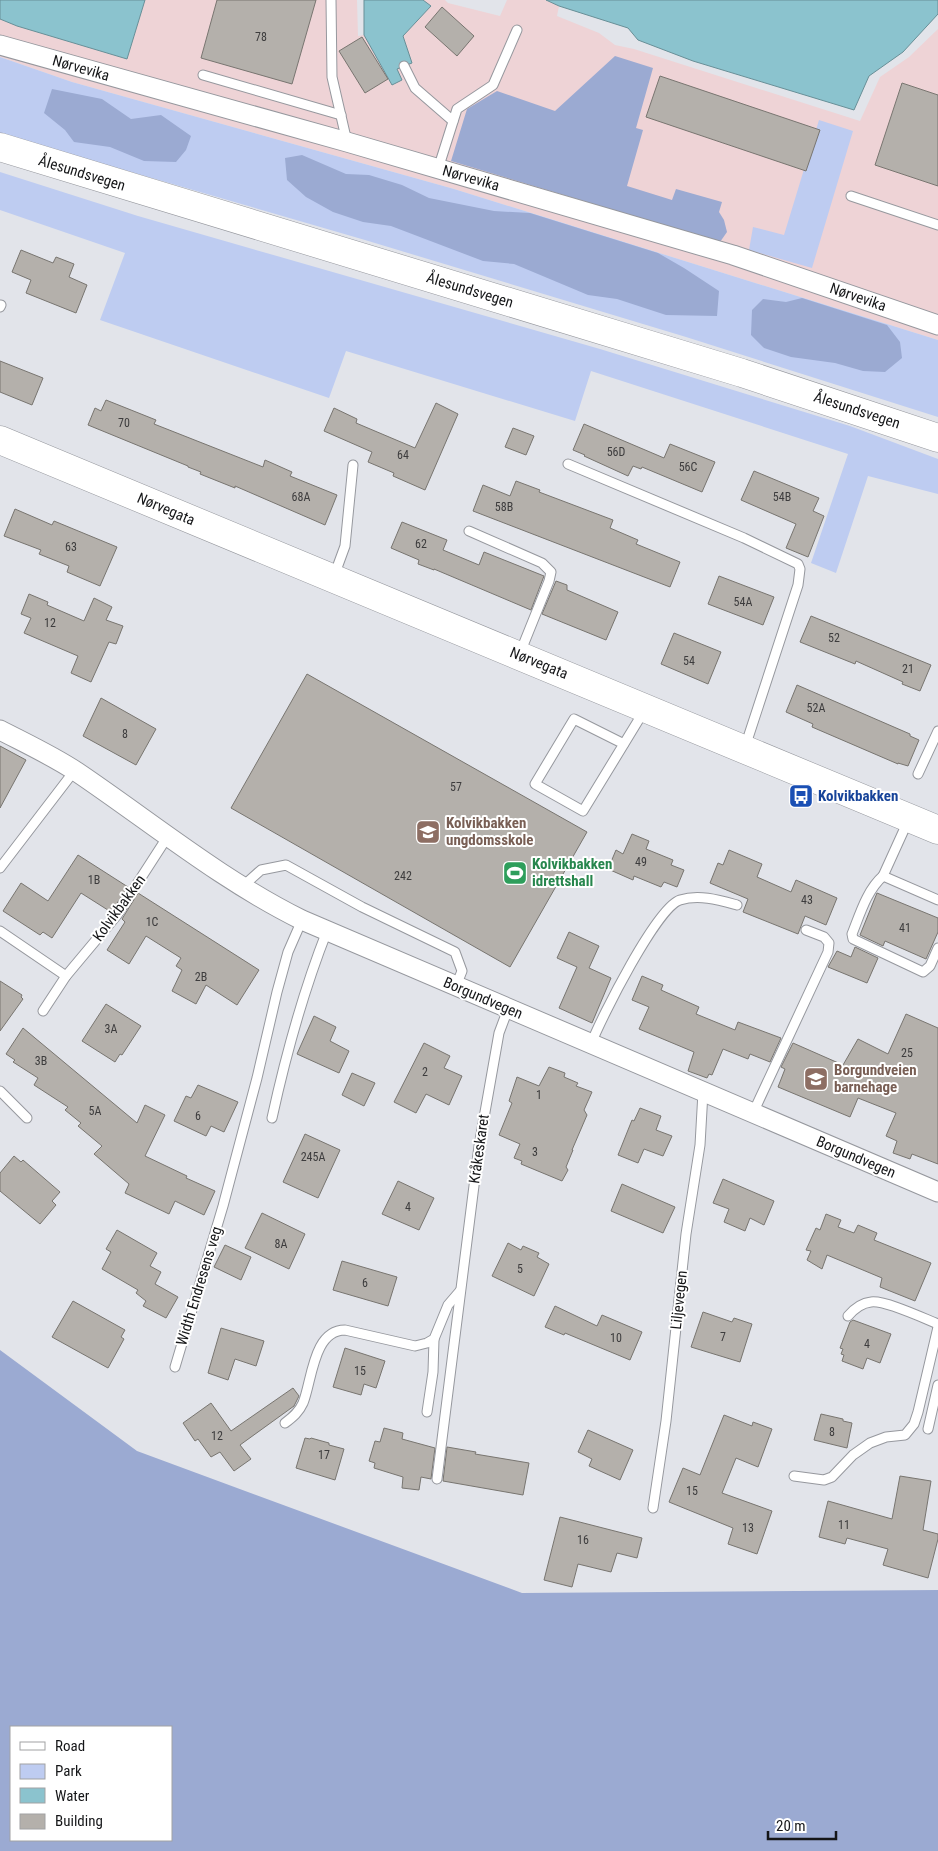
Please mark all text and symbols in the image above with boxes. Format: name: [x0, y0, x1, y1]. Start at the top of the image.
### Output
house number: 78: [255, 30, 267, 44]
street label: Nørvevika: [50, 51, 112, 85]
street label: Ålesundsvegen: [36, 151, 128, 195]
street label: Nørvevika: [440, 161, 502, 195]
street label: Ålesundsvegen: [424, 268, 516, 312]
street label: Nørvevika: [827, 279, 889, 315]
street label: Ålesundsvegen: [812, 388, 902, 432]
house number: 70: [118, 416, 130, 430]
house number: 56D: [607, 445, 625, 459]
house number: 64: [397, 448, 409, 462]
house number: 56C: [679, 460, 698, 474]
street label: Nørvegata: [134, 489, 198, 529]
house number: 68A: [292, 490, 310, 504]
house number: 54B: [773, 490, 791, 504]
house number: 58B: [495, 500, 513, 514]
house number: 62: [415, 537, 427, 551]
house number: 63: [65, 540, 77, 554]
house number: 54A: [734, 595, 752, 609]
house number: 12: [44, 616, 56, 630]
house number: 52: [828, 631, 840, 645]
street label: Nørvegata: [507, 643, 571, 683]
house number: 54: [683, 654, 695, 668]
house number: 21: [902, 662, 914, 676]
house number: 52A: [807, 701, 825, 715]
house number: 8: [122, 727, 128, 741]
house number: 57: [450, 780, 462, 794]
bus stop icon: Kolvikbakken: [788, 783, 814, 809]
place label: Kolvikbakken: [818, 787, 898, 805]
place label: Kolvikbakken ungdomsskole: [446, 814, 534, 849]
school or university icon: Kolvikbakken ungdomsskole: [415, 819, 441, 845]
place label: Kolvikbakken idrettshall: [532, 855, 612, 890]
house number: 49: [635, 855, 647, 869]
sports icon: Kolvikbakken idrettshall: [502, 860, 528, 886]
house number: 242: [394, 869, 412, 883]
street label: Kolvikbakken: [89, 871, 149, 945]
house number: 1B: [88, 873, 100, 887]
house number: 43: [801, 893, 813, 907]
house number: 1C: [146, 915, 159, 929]
house number: 41: [899, 921, 911, 935]
house number: 2B: [195, 970, 207, 984]
street label: Borgundvegen: [441, 973, 525, 1023]
house number: 3A: [105, 1022, 118, 1036]
house number: 25: [901, 1046, 913, 1060]
house number: 3B: [35, 1054, 47, 1068]
place label: Borgundveien barnehage: [834, 1061, 917, 1096]
house number: 2: [422, 1065, 428, 1079]
school or university icon: Borgundveien barnehage: [803, 1066, 829, 1092]
house number: 1: [536, 1088, 542, 1102]
house number: 5A: [89, 1104, 102, 1118]
house number: 6: [195, 1109, 201, 1123]
street label: Kråkeskaret: [465, 1113, 493, 1185]
street label: Borgundvegen: [814, 1132, 898, 1182]
house number: 3: [532, 1145, 538, 1159]
house number: 245A: [301, 1150, 325, 1164]
house number: 4: [405, 1200, 411, 1214]
street label: Width Endresens veg: [172, 1224, 226, 1348]
house number: 8A: [275, 1237, 288, 1251]
house number: 5: [517, 1262, 523, 1276]
street label: Liljevegen: [667, 1270, 691, 1330]
house number: 6: [362, 1276, 368, 1290]
house number: 7: [720, 1330, 726, 1344]
house number: 10: [610, 1331, 622, 1345]
house number: 4: [864, 1337, 870, 1351]
house number: 15: [354, 1364, 366, 1378]
house number: 8: [829, 1425, 835, 1439]
house number: 12: [211, 1429, 223, 1443]
house number: 17: [318, 1448, 330, 1462]
house number: 15: [686, 1484, 698, 1498]
house number: 11: [838, 1518, 850, 1532]
house number: 13: [742, 1521, 754, 1535]
house number: 16: [577, 1533, 589, 1547]
legend: [10, 1726, 172, 1841]
text: Road: [55, 1737, 85, 1755]
text: Park: [55, 1762, 82, 1780]
text: Water: [55, 1787, 90, 1805]
scale bar: [768, 1808, 836, 1840]
text: Building: [55, 1812, 103, 1830]
text: 20 m: [776, 1817, 806, 1835]

